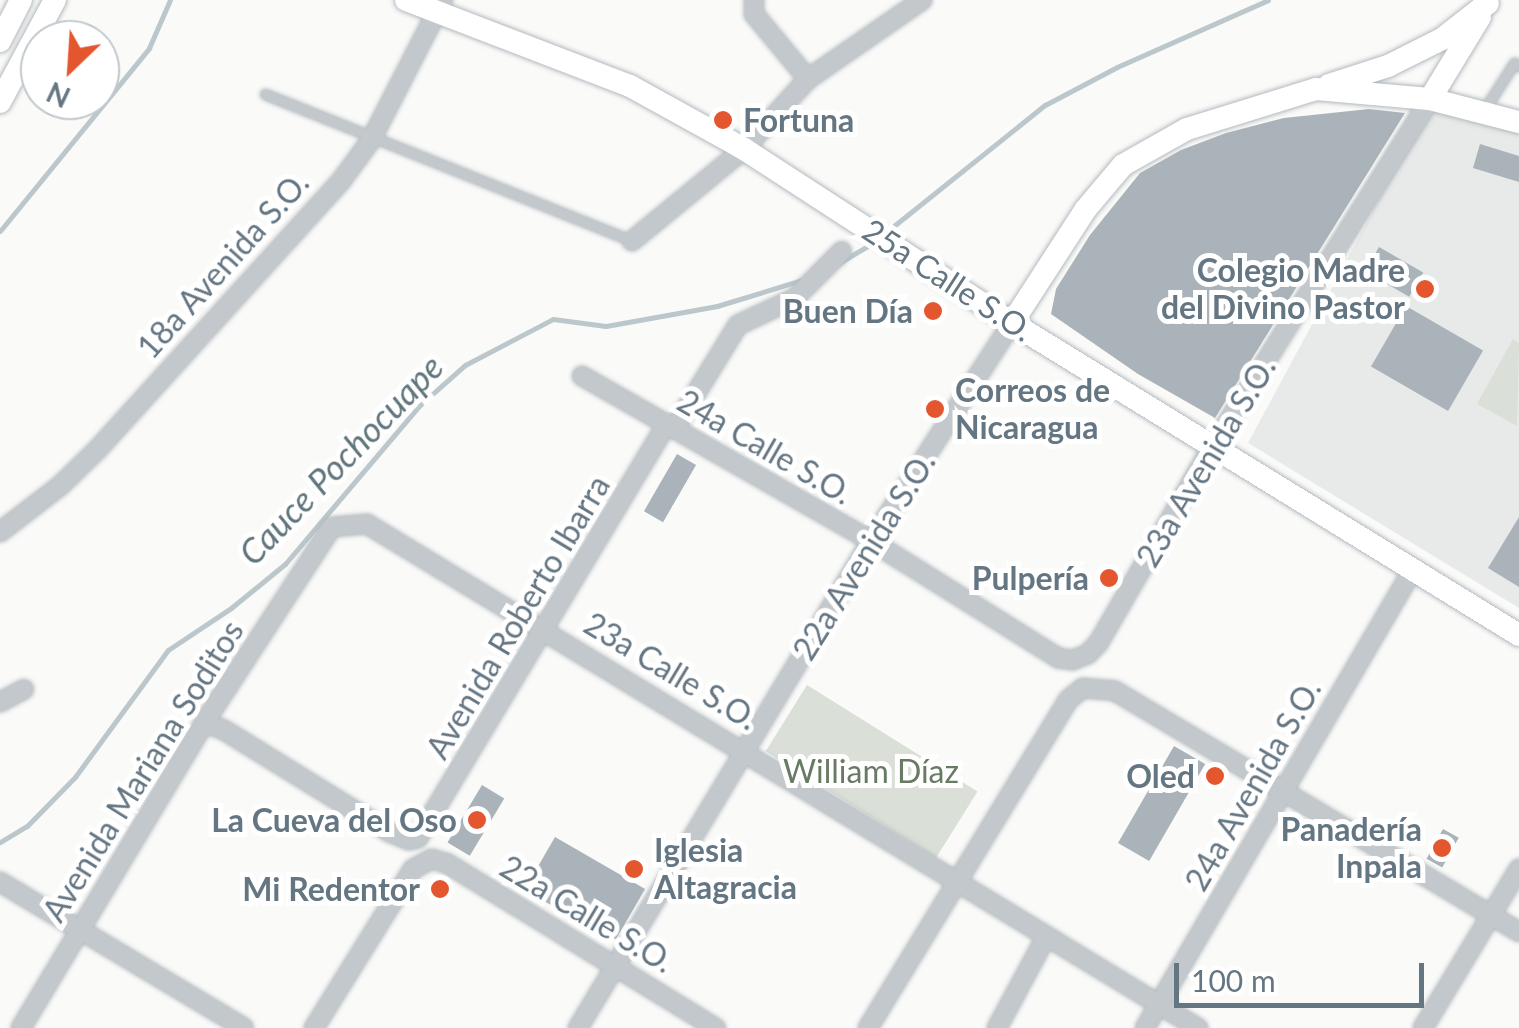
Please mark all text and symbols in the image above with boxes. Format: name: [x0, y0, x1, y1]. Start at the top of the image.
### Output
north arrow: [20, 20, 120, 120]
text: N: [41, 75, 75, 115]
place label: Fortuna: [743, 101, 854, 139]
marker: Fortuna: [712, 109, 734, 131]
street label: 18a Avenida S.O.: [129, 163, 317, 367]
street label: 25a Calle S.O.: [856, 211, 1040, 349]
place label: Colegio Madre del Divino Pastor: [1161, 252, 1405, 327]
marker: Colegio Madre del Divino Pastor: [1414, 278, 1436, 300]
place label: Buen Día: [783, 292, 913, 330]
marker: Buen Día: [922, 300, 944, 322]
water label: Cauce Pochocuape: [229, 345, 451, 573]
street label: 23a Avenida S.O.: [1128, 350, 1284, 574]
place label: Correos de Nicaragua: [955, 372, 1110, 447]
street label: 24a Calle S.O.: [671, 382, 859, 512]
marker: Correos de Nicaragua: [924, 398, 946, 420]
street label: 22a Avenida S.O.: [784, 445, 944, 667]
street label: Avenida Roberto Ibarra: [418, 468, 618, 766]
place label: Pulpería: [972, 559, 1089, 597]
marker: Pulpería: [1098, 567, 1120, 589]
street label: 23a Calle S.O.: [577, 604, 765, 738]
street label: Avenida Mariana Soditos: [35, 613, 251, 929]
street label: 24a Avenida S.O.: [1177, 672, 1329, 898]
park label: William Díaz: [783, 752, 959, 790]
place label: Oled: [1126, 757, 1195, 795]
marker: Oled: [1204, 765, 1226, 787]
place label: La Cueva del Oso: [211, 801, 457, 839]
marker: La Cueva del Oso: [466, 809, 488, 831]
place label: Panadería Inpala: [1281, 811, 1422, 886]
place label: Iglesia Altagracia: [654, 832, 797, 907]
marker: Panadería Inpala: [1431, 837, 1453, 859]
street label: 22a Calle S.O.: [493, 847, 681, 981]
marker: Iglesia Altagracia: [623, 858, 645, 880]
place label: Mi Redentor: [242, 870, 420, 908]
marker: Mi Redentor: [429, 878, 451, 900]
scale bar: [1179, 943, 1429, 1005]
text: 100 m: [1191, 962, 1276, 998]

